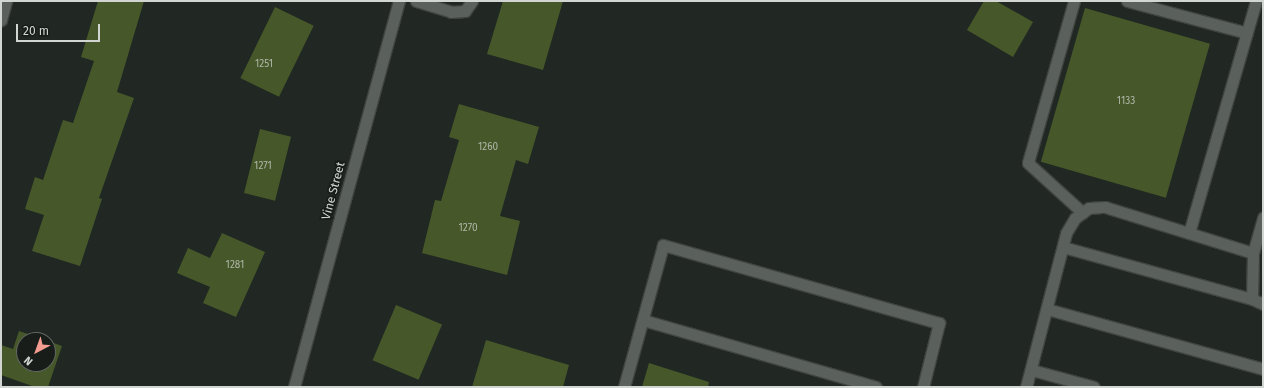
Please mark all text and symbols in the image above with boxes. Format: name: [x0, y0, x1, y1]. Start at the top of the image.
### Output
scale bar: [18, 16, 102, 42]
text: 20 m: [23, 24, 49, 38]
house number: 1251: [255, 59, 273, 71]
house number: 1133: [1117, 96, 1135, 108]
house number: 1260: [478, 142, 498, 154]
street label: Vine Street: [319, 160, 349, 222]
house number: 1271: [254, 161, 272, 173]
house number: 1270: [458, 223, 478, 235]
house number: 1281: [226, 260, 244, 272]
north arrow: [16, 332, 56, 372]
text: N: [21, 353, 35, 368]

